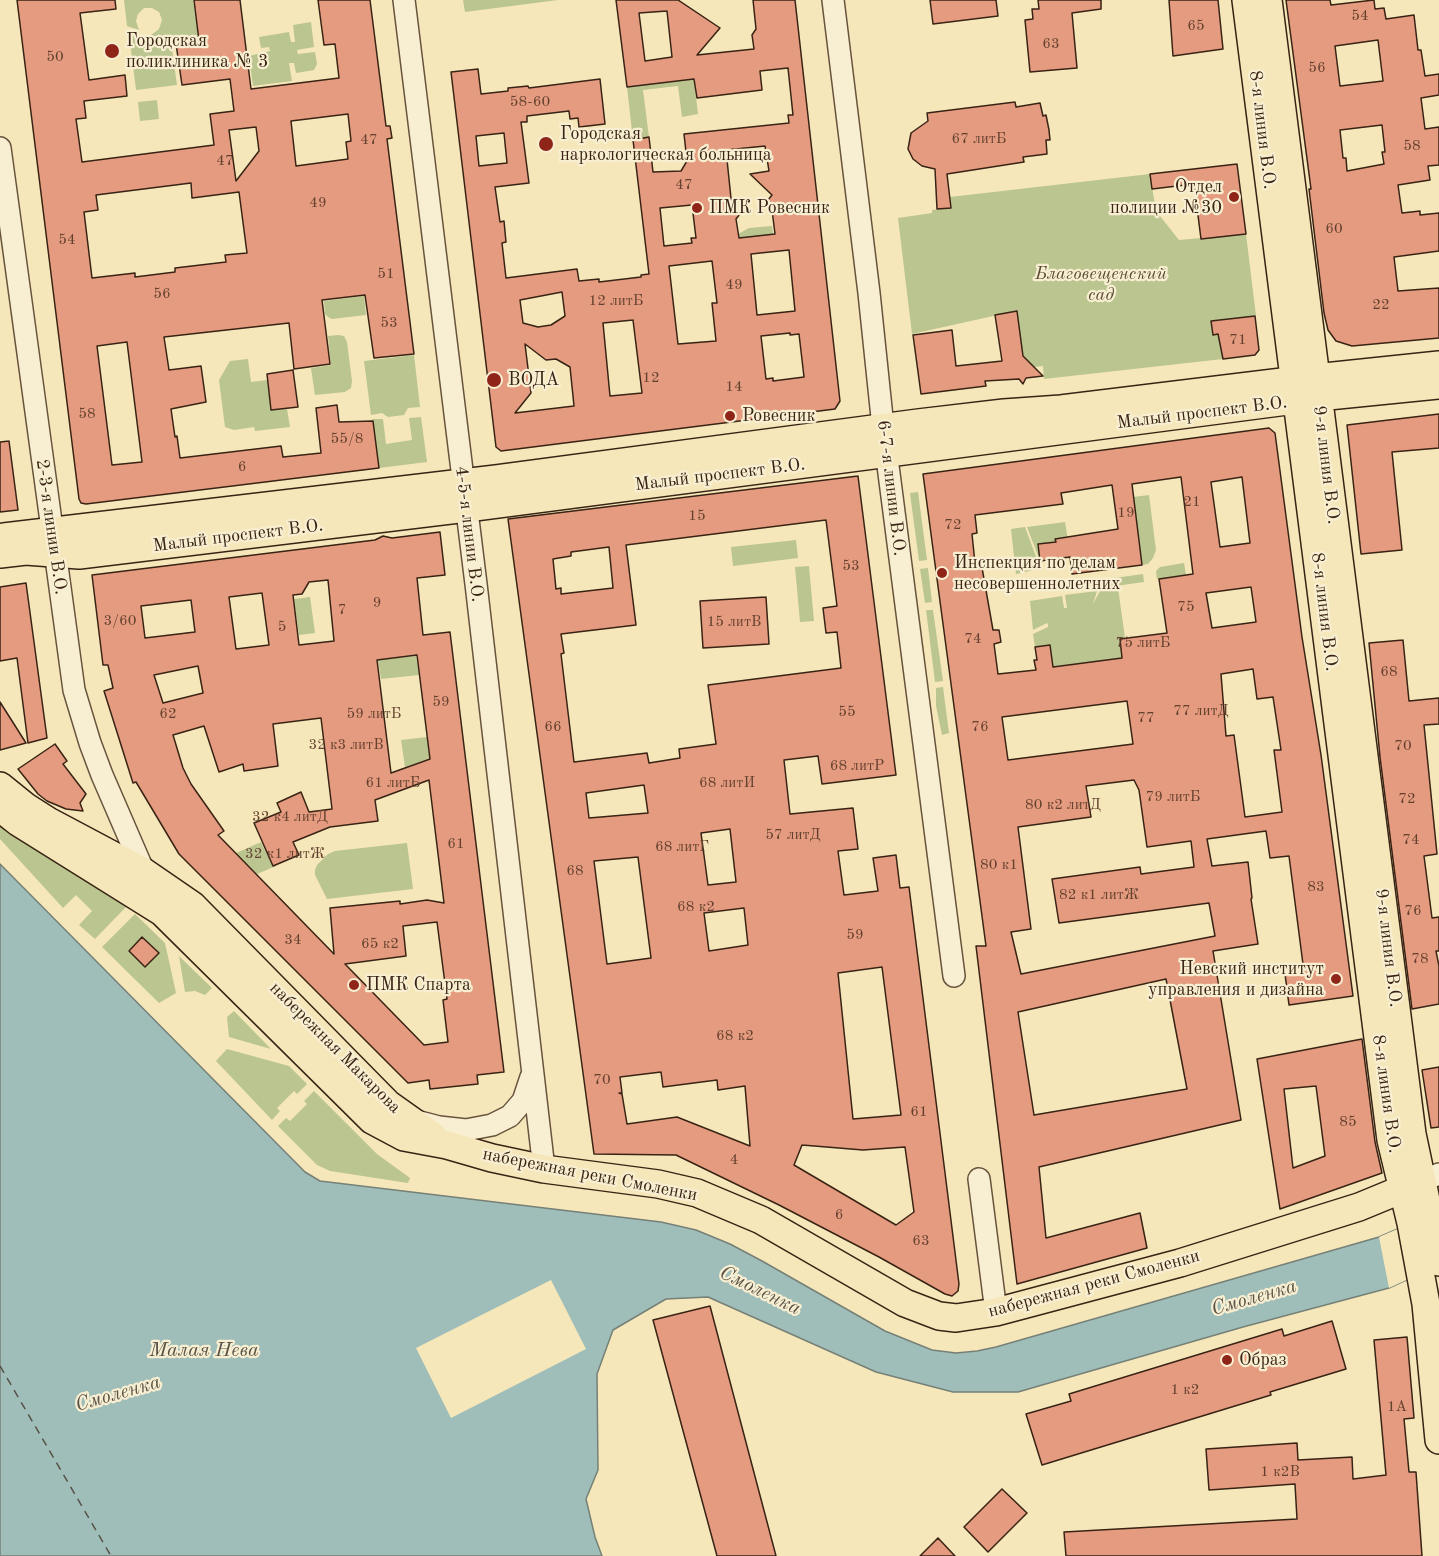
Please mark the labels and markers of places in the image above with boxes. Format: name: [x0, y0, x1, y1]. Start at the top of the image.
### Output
place label: Городская поликлиника № 3: [126, 30, 269, 72]
marker: Городская поликлиника № 3: [103, 42, 121, 60]
place label: Городская наркологическая больница: [560, 123, 772, 166]
marker: Городская наркологическая больница: [537, 135, 555, 153]
place label: Отдел полиции №30: [1110, 176, 1222, 219]
marker: Отдел полиции №30: [1227, 190, 1241, 204]
place label: ПМК Ровесник: [709, 197, 830, 219]
marker: ПМК Ровесник: [690, 201, 704, 215]
place label: ВОДА: [508, 369, 559, 391]
marker: ВОДА: [485, 371, 503, 389]
place label: Ровесник: [742, 405, 816, 427]
marker: Ровесник: [723, 409, 737, 423]
place label: Инспекция по делам несовершеннолетних: [954, 552, 1121, 594]
marker: Инспекция по делам несовершеннолетних: [935, 566, 949, 580]
place label: Невский институт управления и дизайна: [1148, 958, 1324, 1000]
marker: Невский институт управления и дизайна: [1329, 972, 1343, 986]
place label: ПМК Спарта: [366, 974, 471, 996]
marker: ПМК Спарта: [347, 978, 361, 992]
place label: Образ: [1239, 1349, 1287, 1371]
marker: Образ: [1220, 1353, 1234, 1367]

